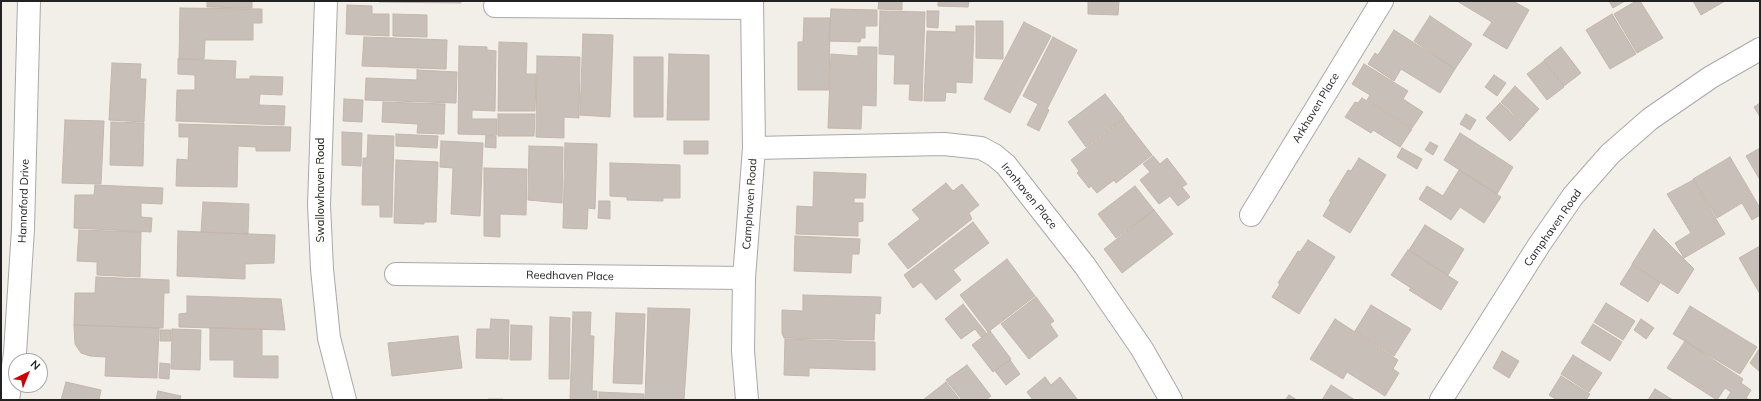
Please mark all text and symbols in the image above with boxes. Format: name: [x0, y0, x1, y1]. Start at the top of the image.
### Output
street label: Arkhaven Place: [1290, 71, 1342, 145]
street label: Swallowhaven Road: [314, 138, 328, 242]
street label: Camphaven Road: [740, 158, 760, 250]
street label: Hannaford Drive: [16, 159, 32, 243]
street label: Ironhaven Place: [998, 160, 1060, 232]
street label: Camphaven Road: [1521, 187, 1585, 269]
street label: Reedhaven Place: [526, 269, 614, 283]
north arrow: [8, 353, 48, 393]
text: N: [28, 357, 43, 373]

